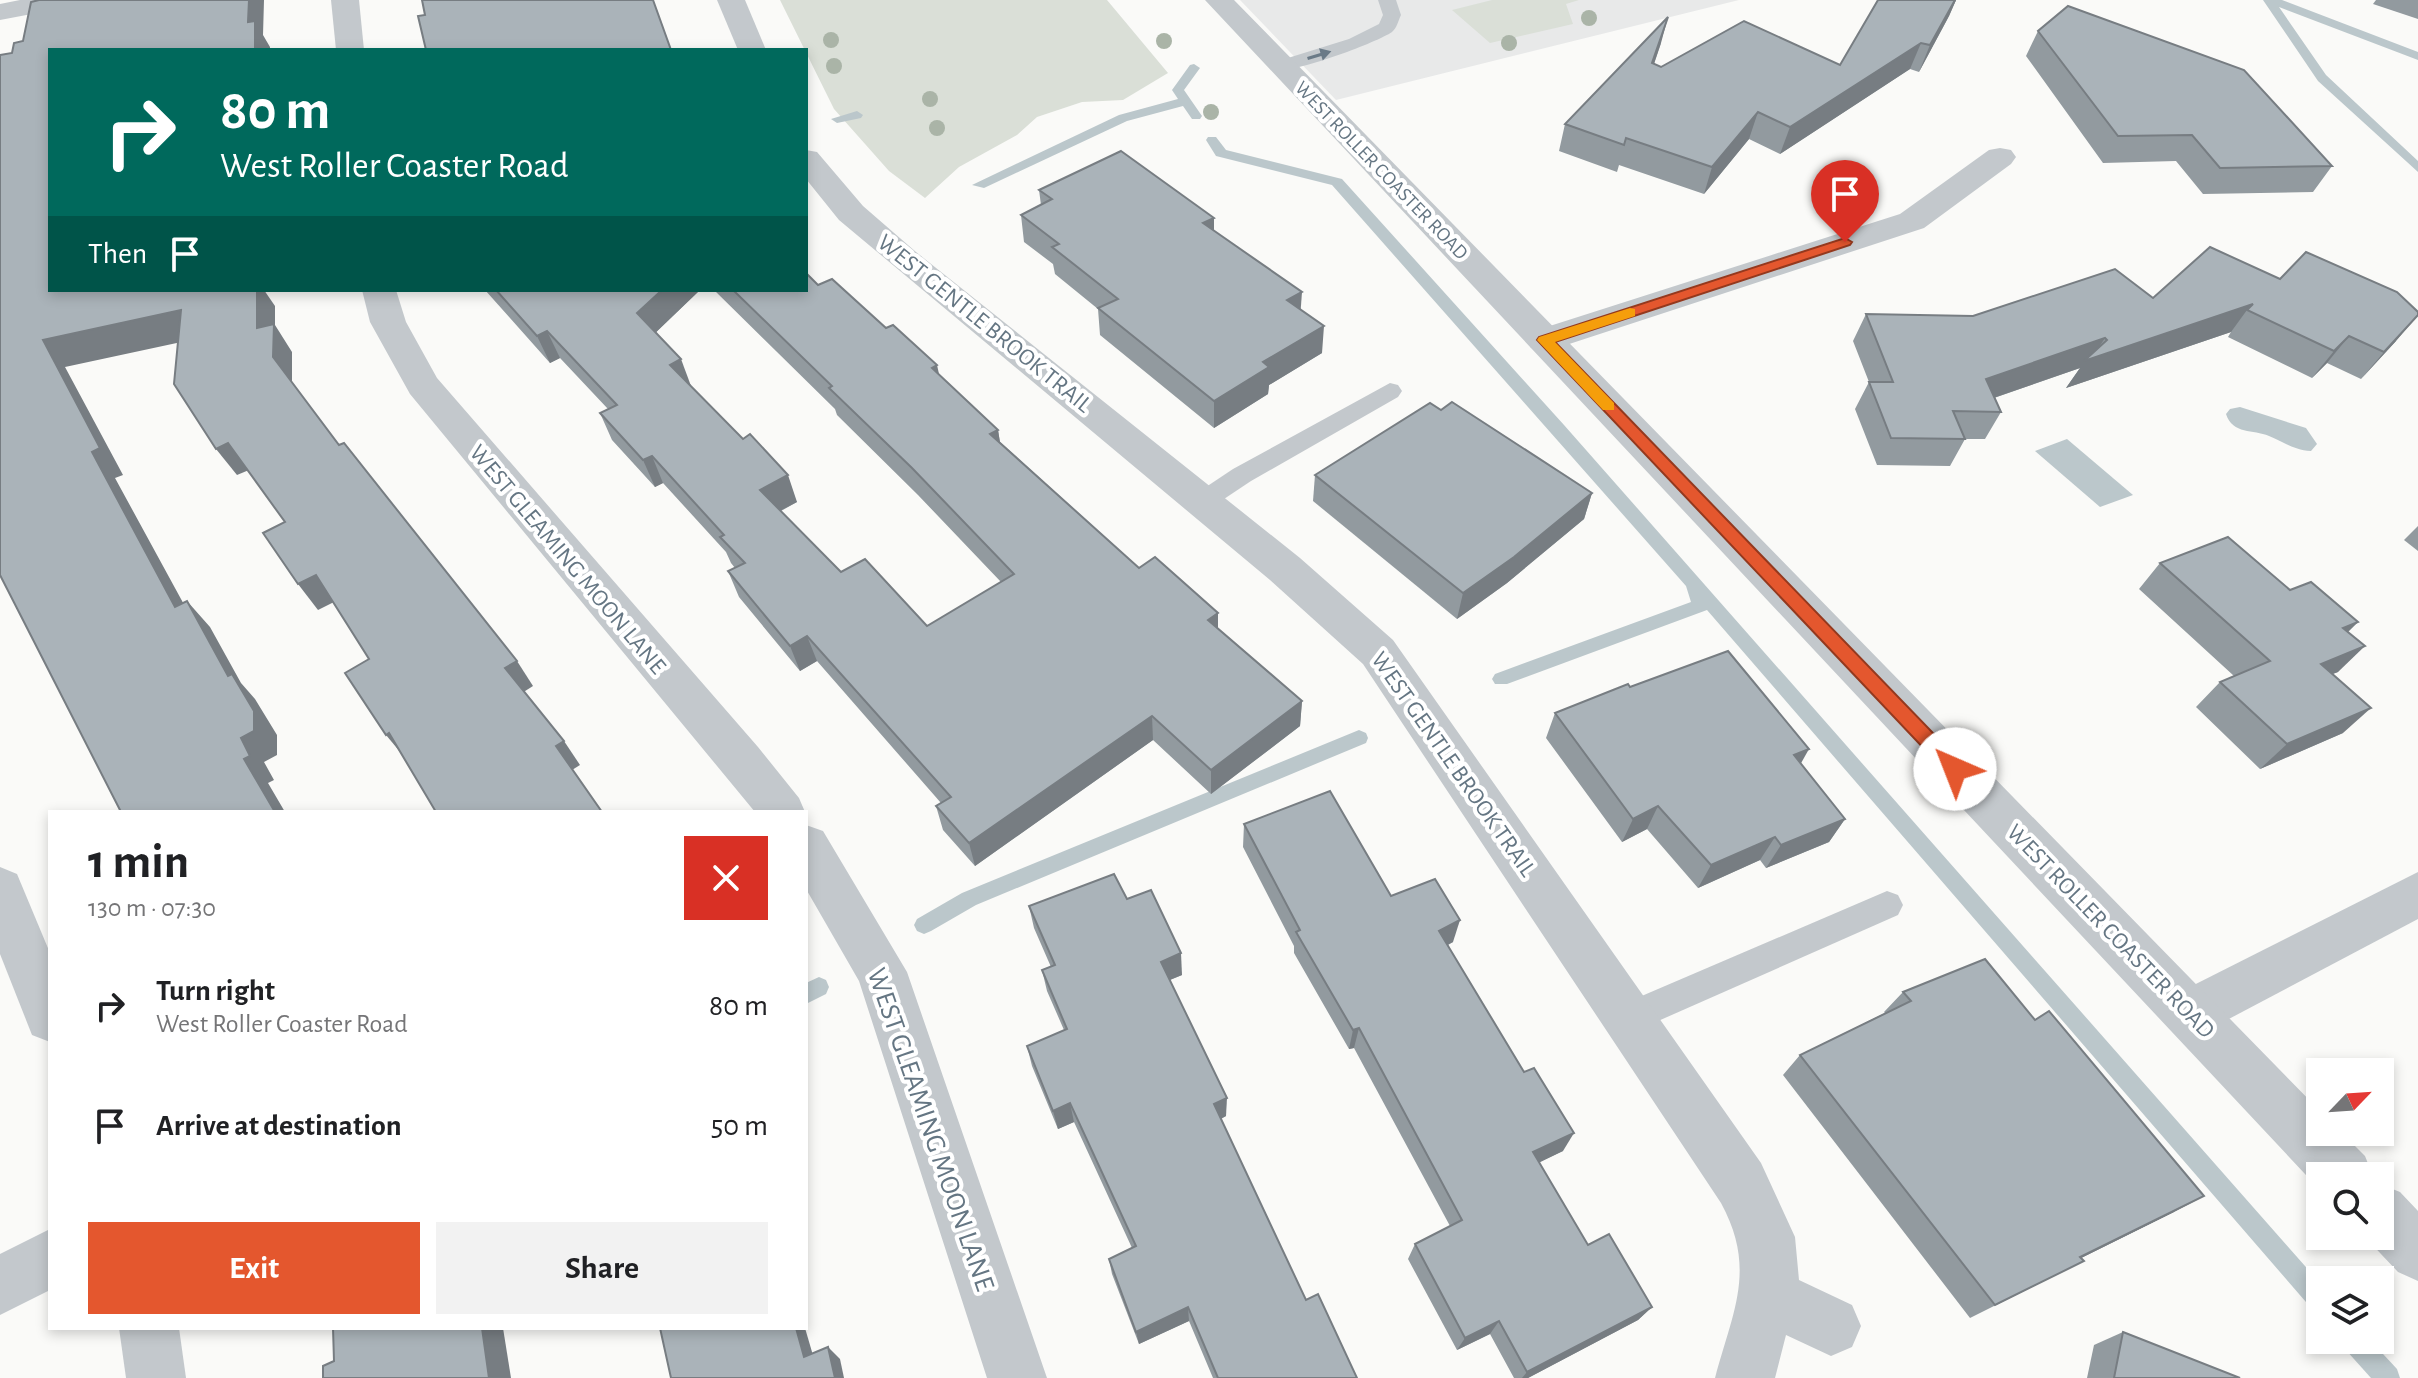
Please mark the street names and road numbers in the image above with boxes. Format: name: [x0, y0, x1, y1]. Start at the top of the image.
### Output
street label: WEST ROLLER COASTER ROAD: [1291, 78, 1472, 264]
street label: WEST GENTLE BROOK TRAIL: [873, 230, 1096, 417]
street label: WEST GLEAMING MOON LANE: [465, 441, 670, 679]
street label: WEST GENTLE BROOK TRAIL: [1367, 648, 1540, 881]
street label: WEST ROLLER COASTER ROAD: [2002, 820, 2219, 1043]
street label: WEST GLEAMING MOON LANE: [862, 965, 999, 1295]

